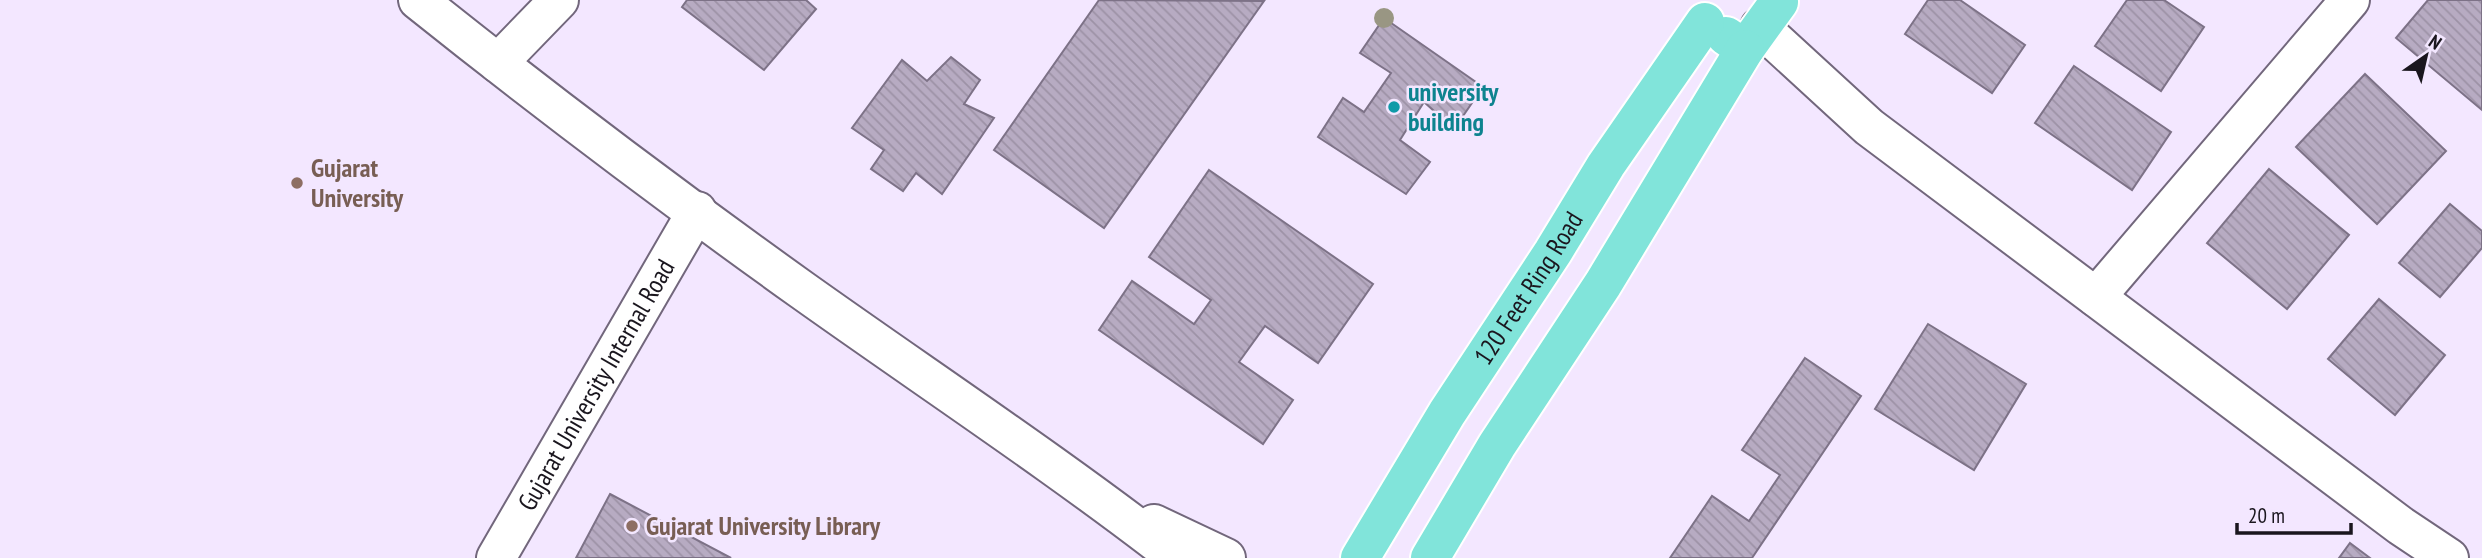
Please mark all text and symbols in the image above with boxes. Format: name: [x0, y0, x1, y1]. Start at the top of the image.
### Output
north arrow: [2391, 21, 2461, 91]
text: N: [2425, 29, 2446, 55]
place label: university building: [1408, 75, 1499, 138]
marker: university building: [1386, 99, 1402, 115]
place label: Gujarat University: [311, 151, 404, 214]
marker: Gujarat University: [289, 175, 305, 191]
street label: 120 Feet Ring Road: [1466, 205, 1590, 371]
street label: Gujarat University Internal Road: [510, 253, 682, 516]
scale bar: [2237, 491, 2351, 536]
text: 20 m: [2248, 502, 2285, 529]
place label: Gujarat University Library: [646, 509, 881, 542]
marker: Gujarat University Library: [624, 518, 640, 534]

